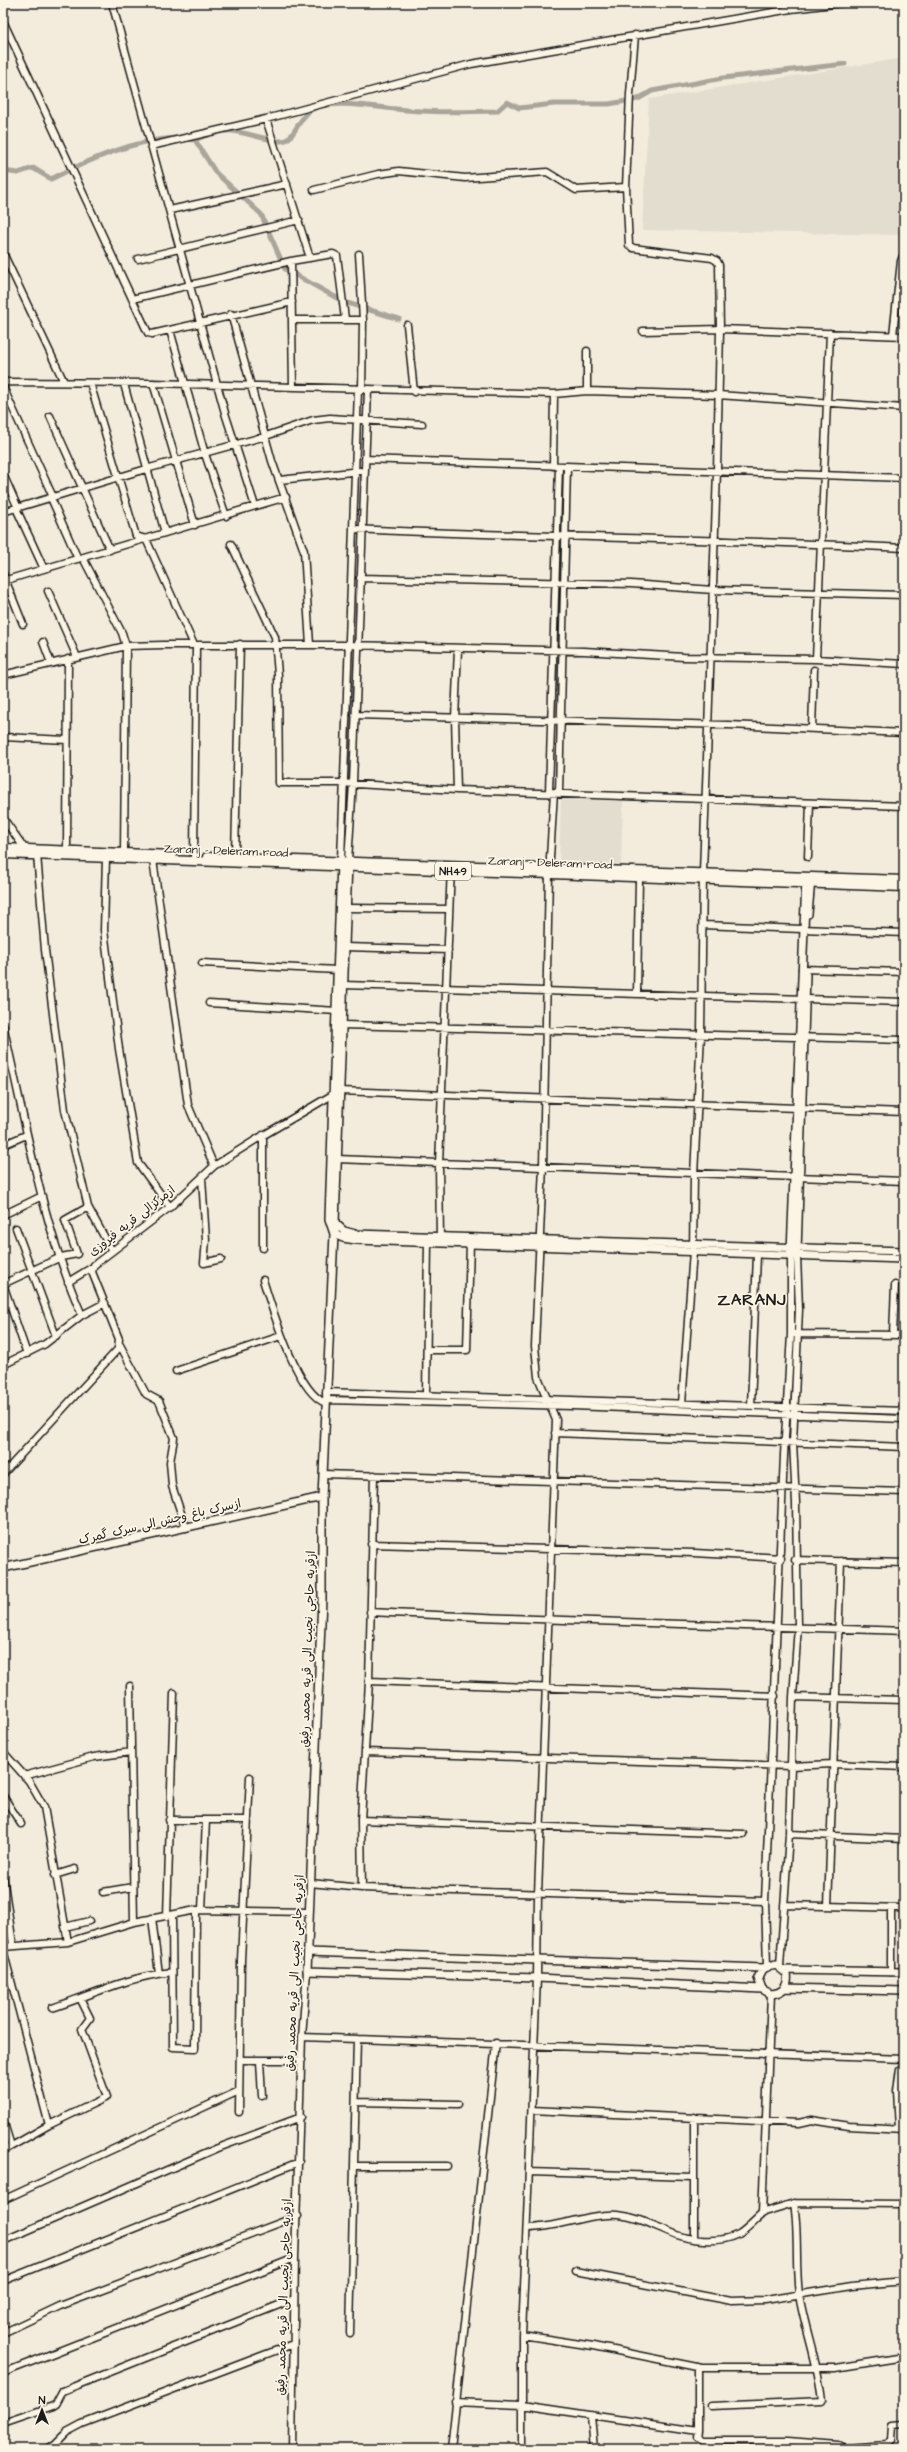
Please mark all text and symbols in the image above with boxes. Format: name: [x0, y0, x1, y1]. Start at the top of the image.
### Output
street label: Zaranj - Deleram road: [163, 840, 289, 862]
street label: Zaranj - Deleram road: [487, 852, 613, 874]
road number: NH49: [435, 862, 471, 880]
street label: ازمرکزالی قریه فیروزی: [85, 1182, 179, 1260]
district label: ZARANJ: [718, 1289, 786, 1311]
street label: ازسرک باغ وحش الی سرک گمرک: [77, 1495, 243, 1549]
street label: ازقریه حاجی نجیب الی قریه محمد رفیق: [296, 1550, 320, 1748]
street label: ازقریه حاجی نجیب الی قریه محمد رفیق: [281, 1874, 309, 2072]
street label: ازقریه حاجی نجیب الی قریه محمد رفیق: [272, 2198, 296, 2396]
north arrow: [22, 2390, 62, 2430]
text: N: [39, 2393, 46, 2408]

